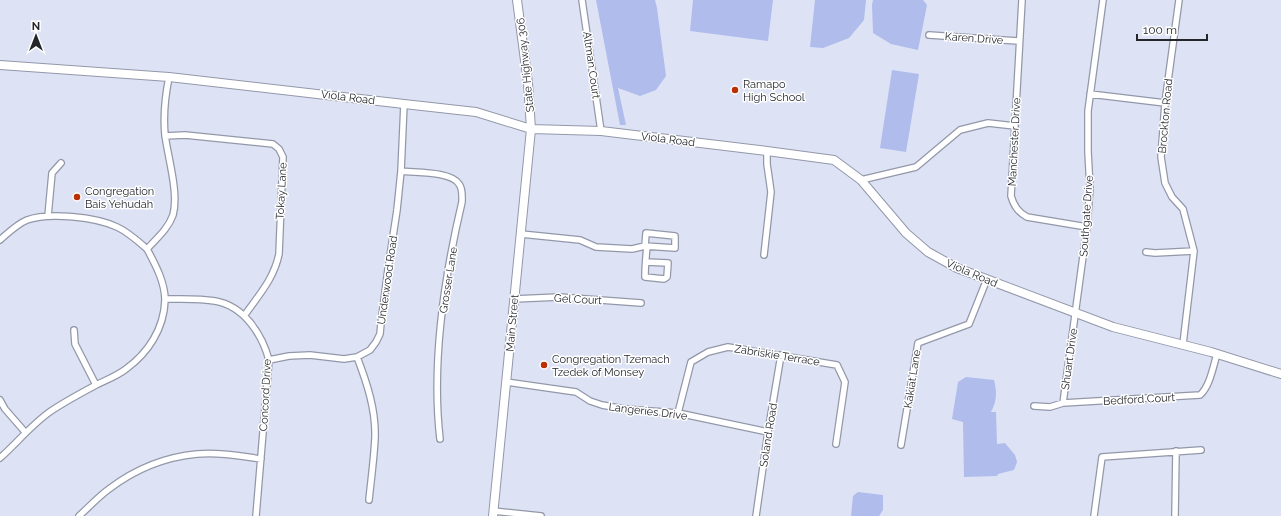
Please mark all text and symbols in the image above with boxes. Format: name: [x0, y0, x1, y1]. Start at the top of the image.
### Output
north arrow: [16, 16, 56, 56]
scale bar: [1137, 16, 1207, 42]
street label: State Highway 306: [514, 17, 537, 113]
text: N: [32, 20, 40, 33]
text: 100 m: [1143, 23, 1177, 37]
street label: Karen Drive: [944, 30, 1004, 47]
street label: Altman Court: [580, 31, 603, 100]
place label: Ramapo High School: [743, 78, 805, 104]
street label: Brockton Road: [1156, 78, 1175, 154]
marker: Ramapo High School: [730, 85, 740, 95]
street label: Viola Road: [320, 88, 376, 107]
street label: Manchester Drive: [1006, 97, 1023, 187]
street label: Viola Road: [640, 130, 696, 149]
street label: Tokay Lane: [274, 161, 290, 220]
street label: Southgate Drive: [1077, 174, 1096, 257]
place label: Congregation Bais Yehudah: [85, 185, 154, 211]
marker: Congregation Bais Yehudah: [72, 192, 82, 202]
street label: Underwood Road: [375, 235, 400, 325]
street label: Grosser Lane: [437, 245, 460, 314]
street label: Viola Road: [944, 257, 1000, 290]
street label: Gel Court: [554, 292, 603, 307]
street label: Main Street: [504, 293, 522, 352]
street label: Shuart Drive: [1059, 327, 1080, 391]
street label: Zabriskie Terrace: [733, 342, 821, 369]
street label: Kakiat Lane: [901, 348, 924, 409]
place label: Congregation Tzemach Tzedek of Monsey: [552, 353, 670, 379]
street label: Concord Drive: [257, 358, 274, 432]
marker: Congregation Tzemach Tzedek of Monsey: [539, 360, 549, 370]
street label: Bedford Court: [1103, 391, 1176, 408]
street label: Langeries Drive: [608, 400, 689, 423]
street label: Soland Road: [757, 402, 780, 468]

